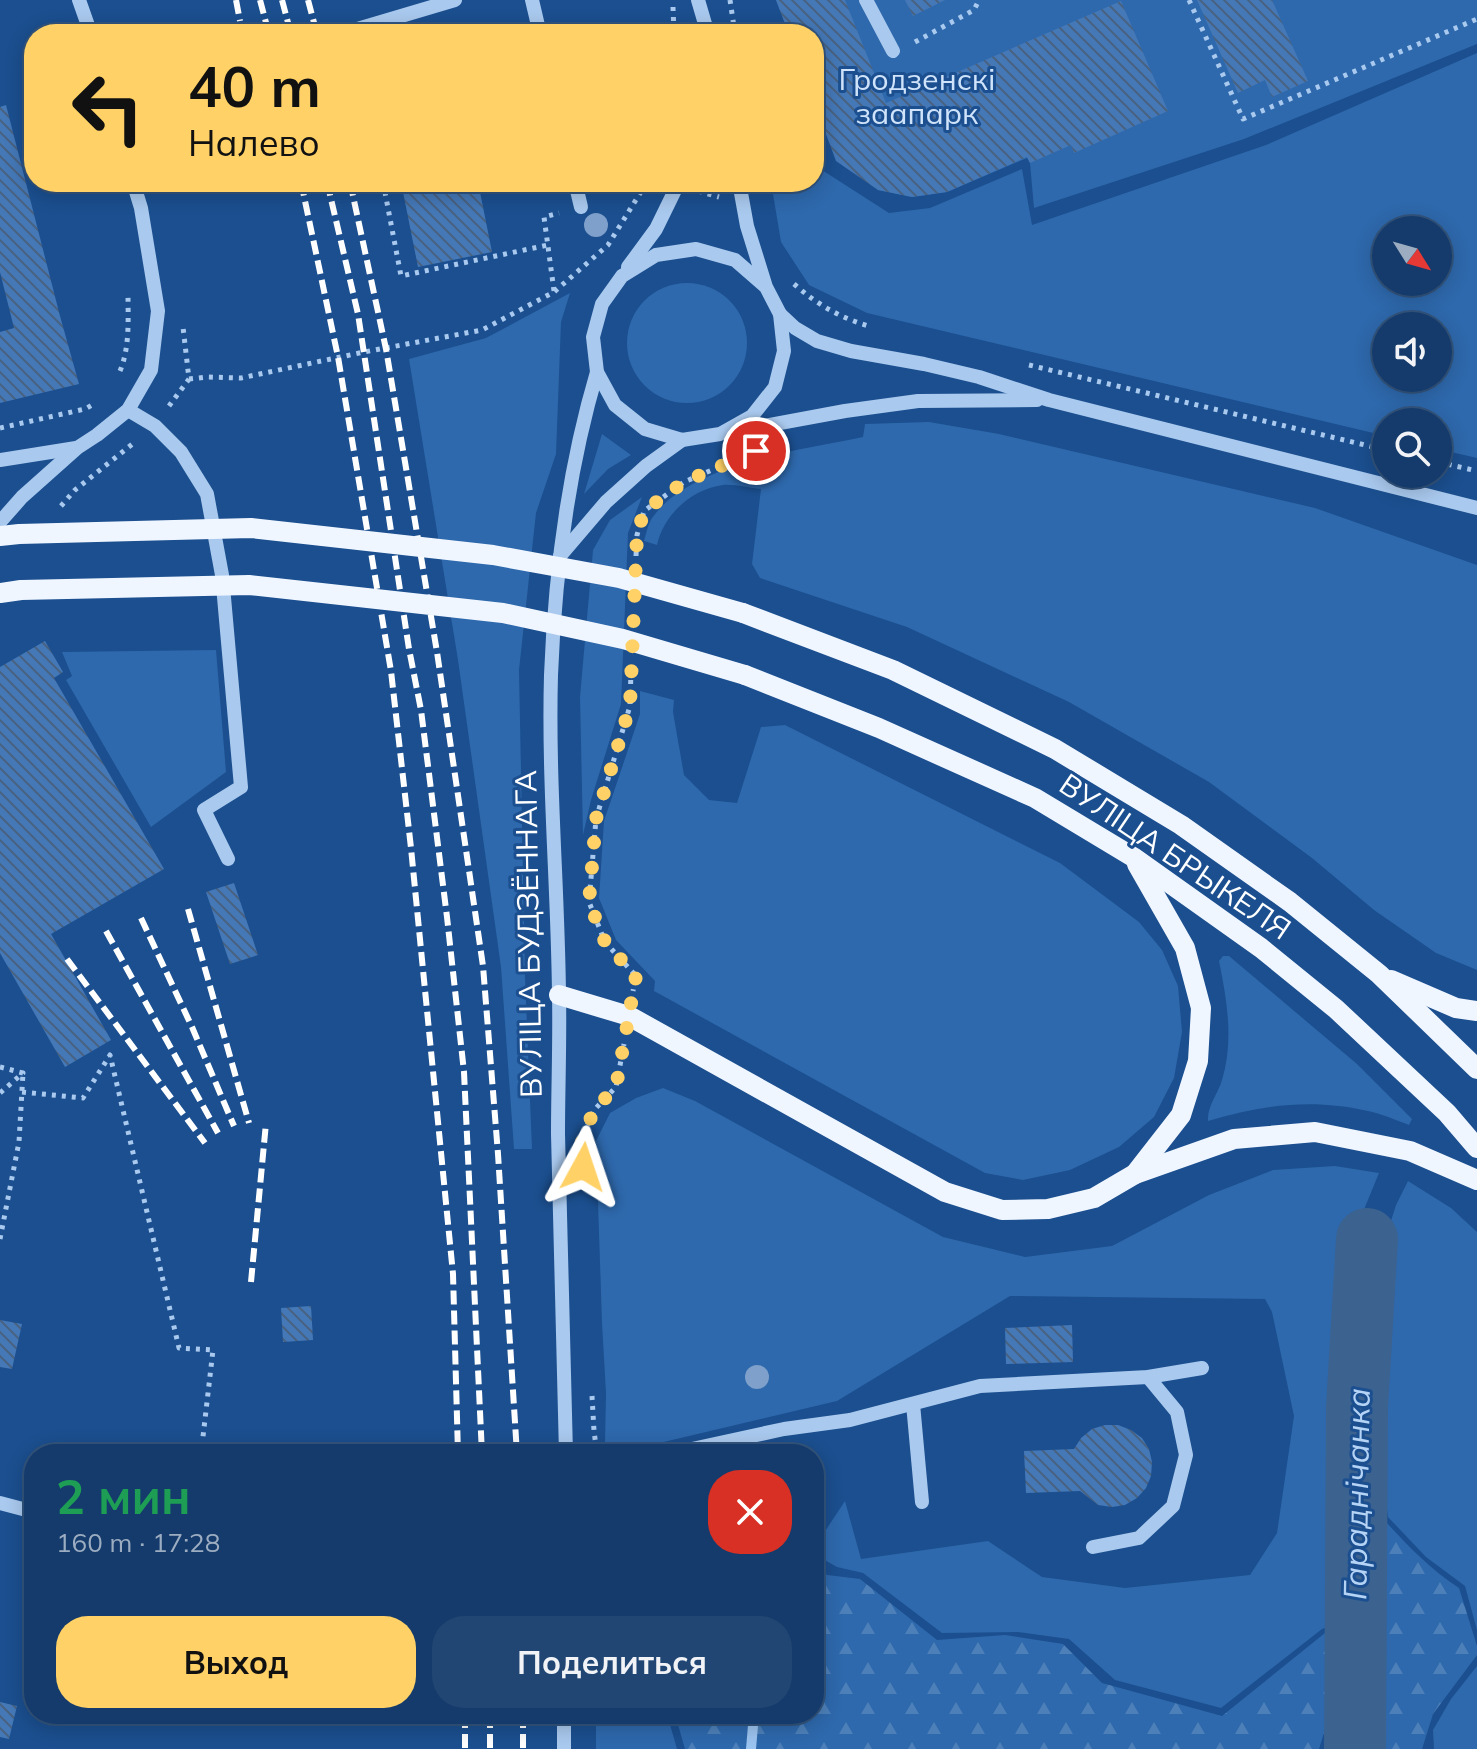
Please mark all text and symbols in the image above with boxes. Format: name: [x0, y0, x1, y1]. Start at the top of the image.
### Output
text: 40 m: [188, 51, 321, 121]
icon: left: [56, 56, 160, 160]
park label: Гродзенскі заапарк: [839, 60, 995, 132]
text: Налево: [188, 120, 320, 165]
north arrow: [1372, 216, 1452, 296]
map controls: [1372, 216, 1452, 488]
button: sound: [1372, 312, 1452, 392]
button: search: [1372, 408, 1452, 488]
pin: [722, 417, 790, 485]
icon: arrive: [734, 429, 778, 473]
street label: ВУЛІЦА БРЫКЕЛЯ: [1053, 765, 1298, 948]
street label: ВУЛІЦА БУДЗЁННАГА: [506, 770, 550, 1098]
position arrow: [541, 1125, 625, 1209]
water label: Гараднічанка: [1334, 1388, 1378, 1600]
text: 2 мин: [56, 1466, 191, 1526]
button: close: [708, 1470, 792, 1554]
text: 160 m · 17:28: [56, 1526, 220, 1559]
button: Выход: [56, 1616, 416, 1708]
button: Поделиться: [432, 1616, 792, 1708]

